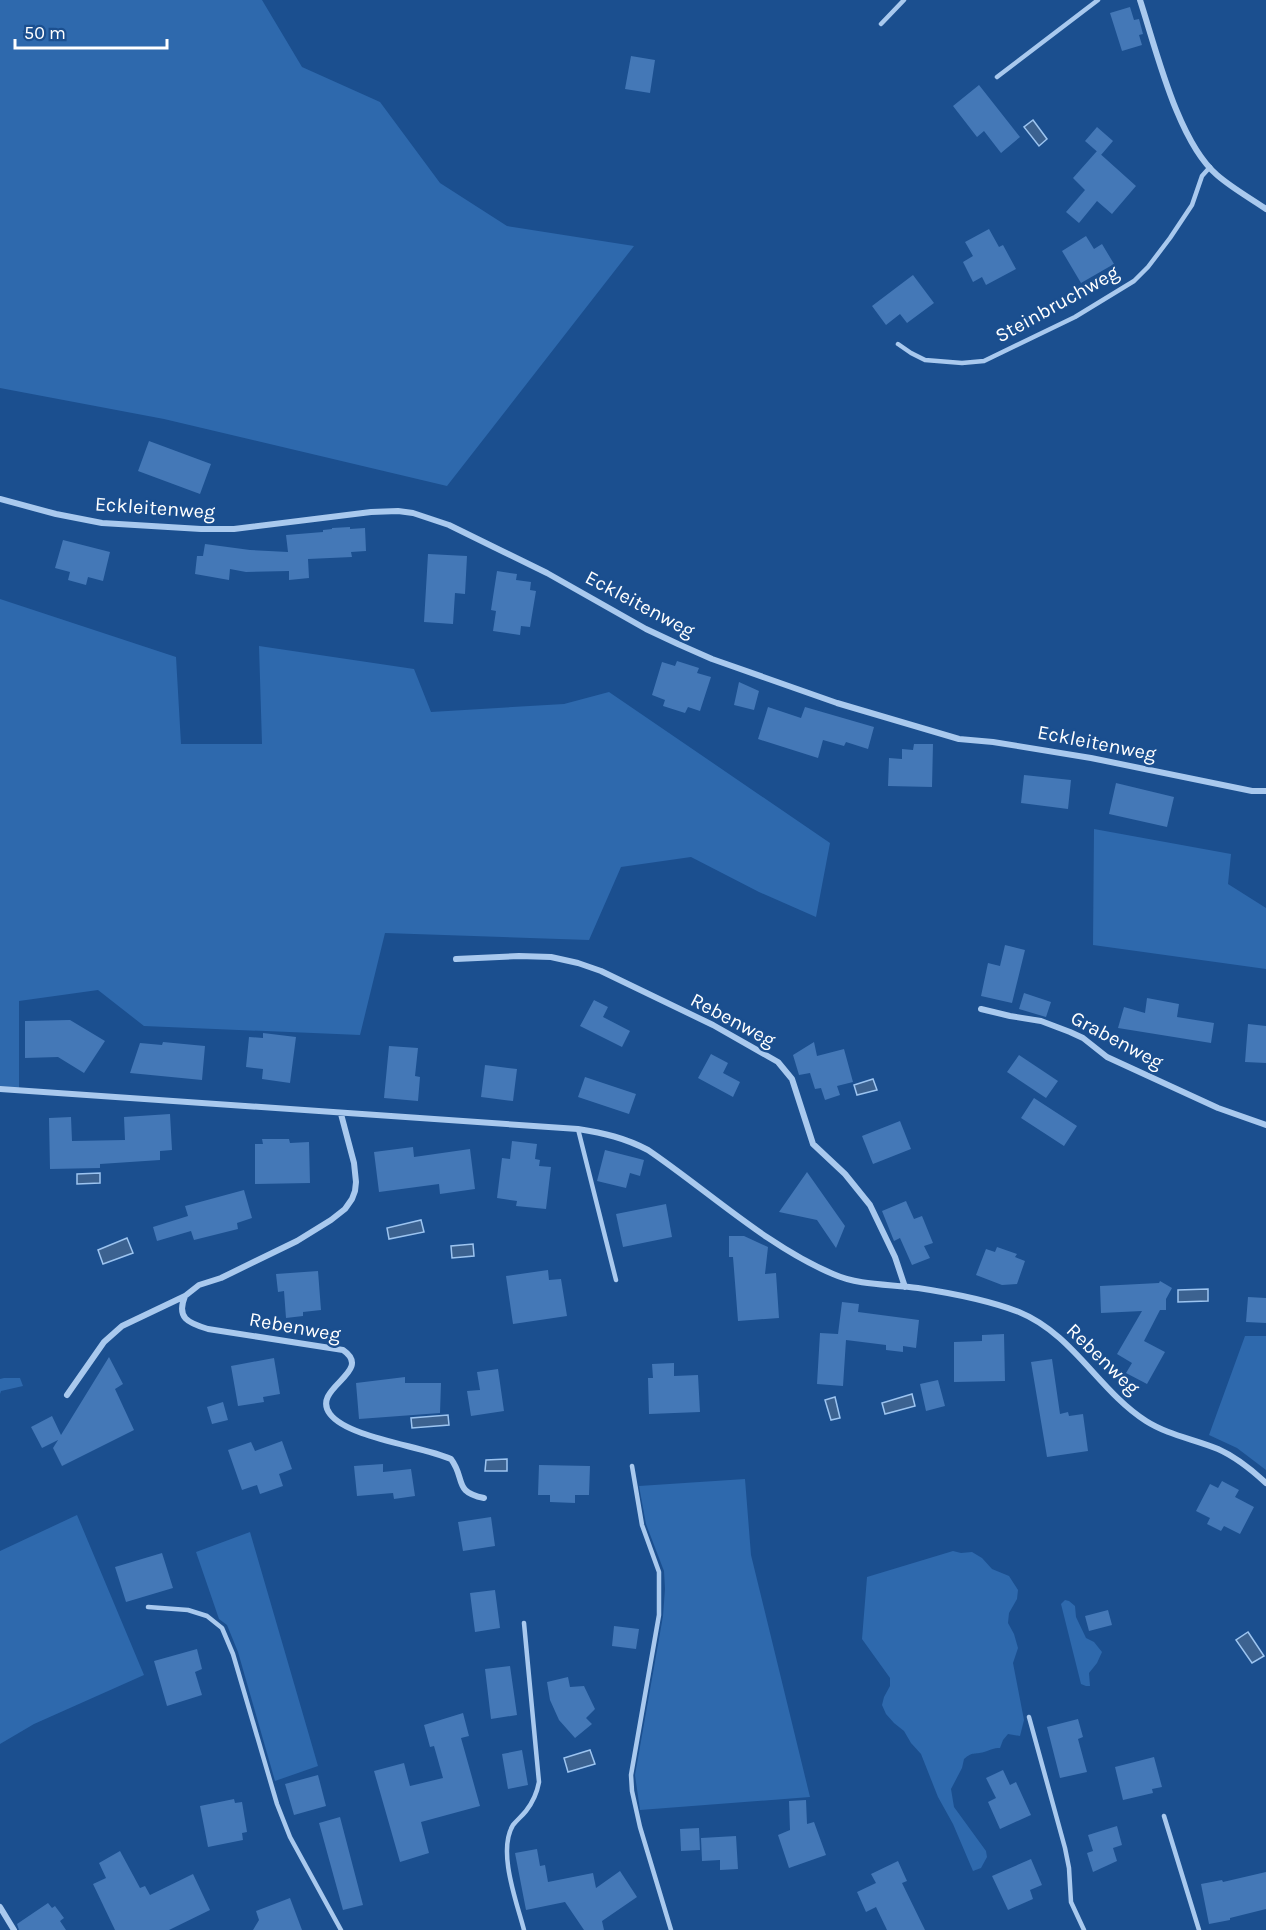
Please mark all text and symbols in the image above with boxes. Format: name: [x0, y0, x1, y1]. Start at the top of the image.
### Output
scale bar: [15, 12, 166, 50]
text: 50 m: [24, 22, 66, 44]
street label: Steinbruchweg: [991, 261, 1123, 347]
street label: Eckleitenweg: [94, 492, 216, 524]
street label: Eckleitenweg: [581, 566, 699, 642]
street label: Eckleitenweg: [1036, 720, 1158, 766]
street label: Rebenweg: [687, 988, 779, 1052]
street label: Grabenweg: [1067, 1006, 1167, 1074]
street label: Rebenweg: [247, 1308, 343, 1346]
street label: Rebenweg: [1062, 1319, 1144, 1399]

